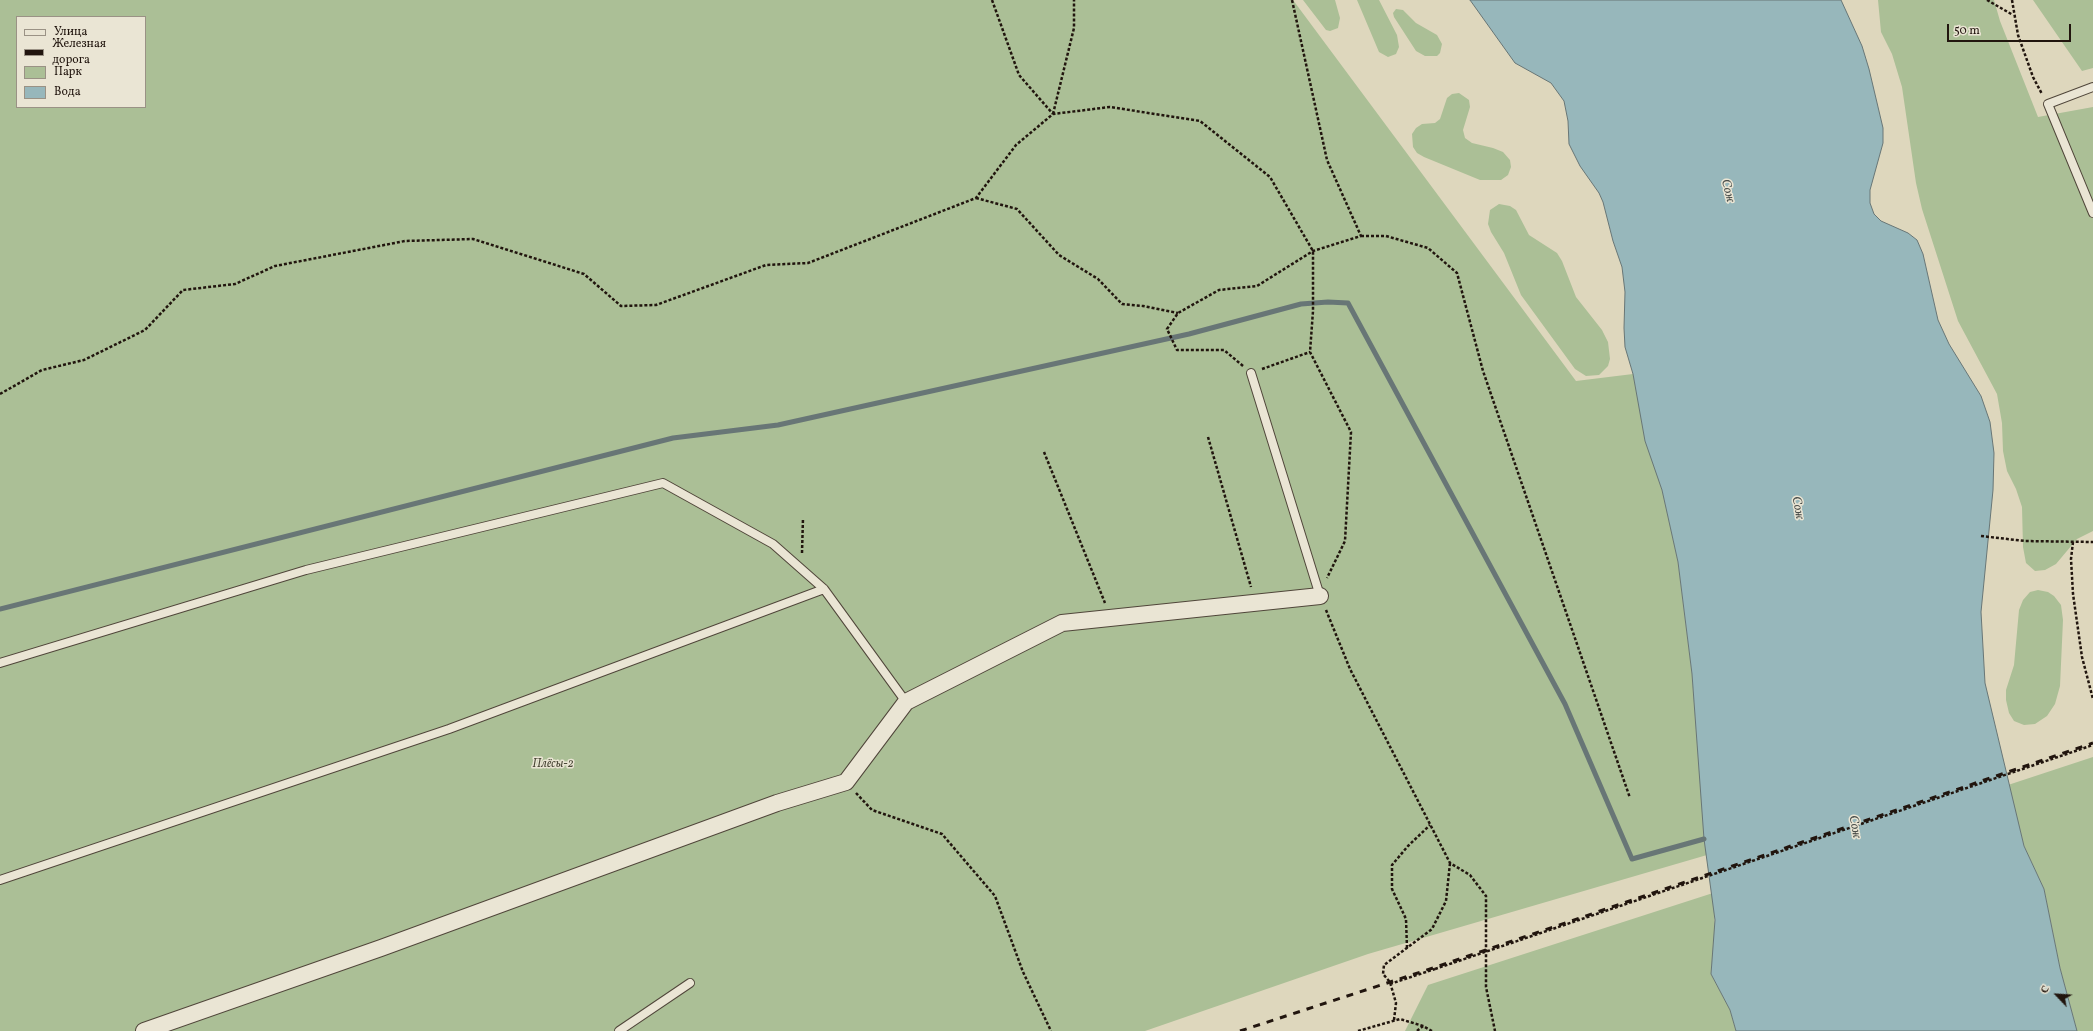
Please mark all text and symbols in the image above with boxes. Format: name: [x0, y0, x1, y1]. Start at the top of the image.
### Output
legend: [16, 16, 146, 108]
scale bar: [1949, 16, 2073, 42]
text: 50 m: [1954, 23, 1980, 39]
text: Улица: [54, 24, 87, 40]
text: Железная дорога: [52, 36, 106, 68]
text: Парк: [54, 64, 82, 80]
text: Вода: [54, 84, 81, 100]
water label: Сож: [1717, 178, 1737, 204]
water label: Сож: [1787, 495, 1807, 521]
park label: Плёсы-2: [532, 758, 574, 772]
water label: Сож: [1844, 814, 1864, 840]
north arrow: [2037, 975, 2077, 1015]
text: С: [2037, 983, 2054, 996]

